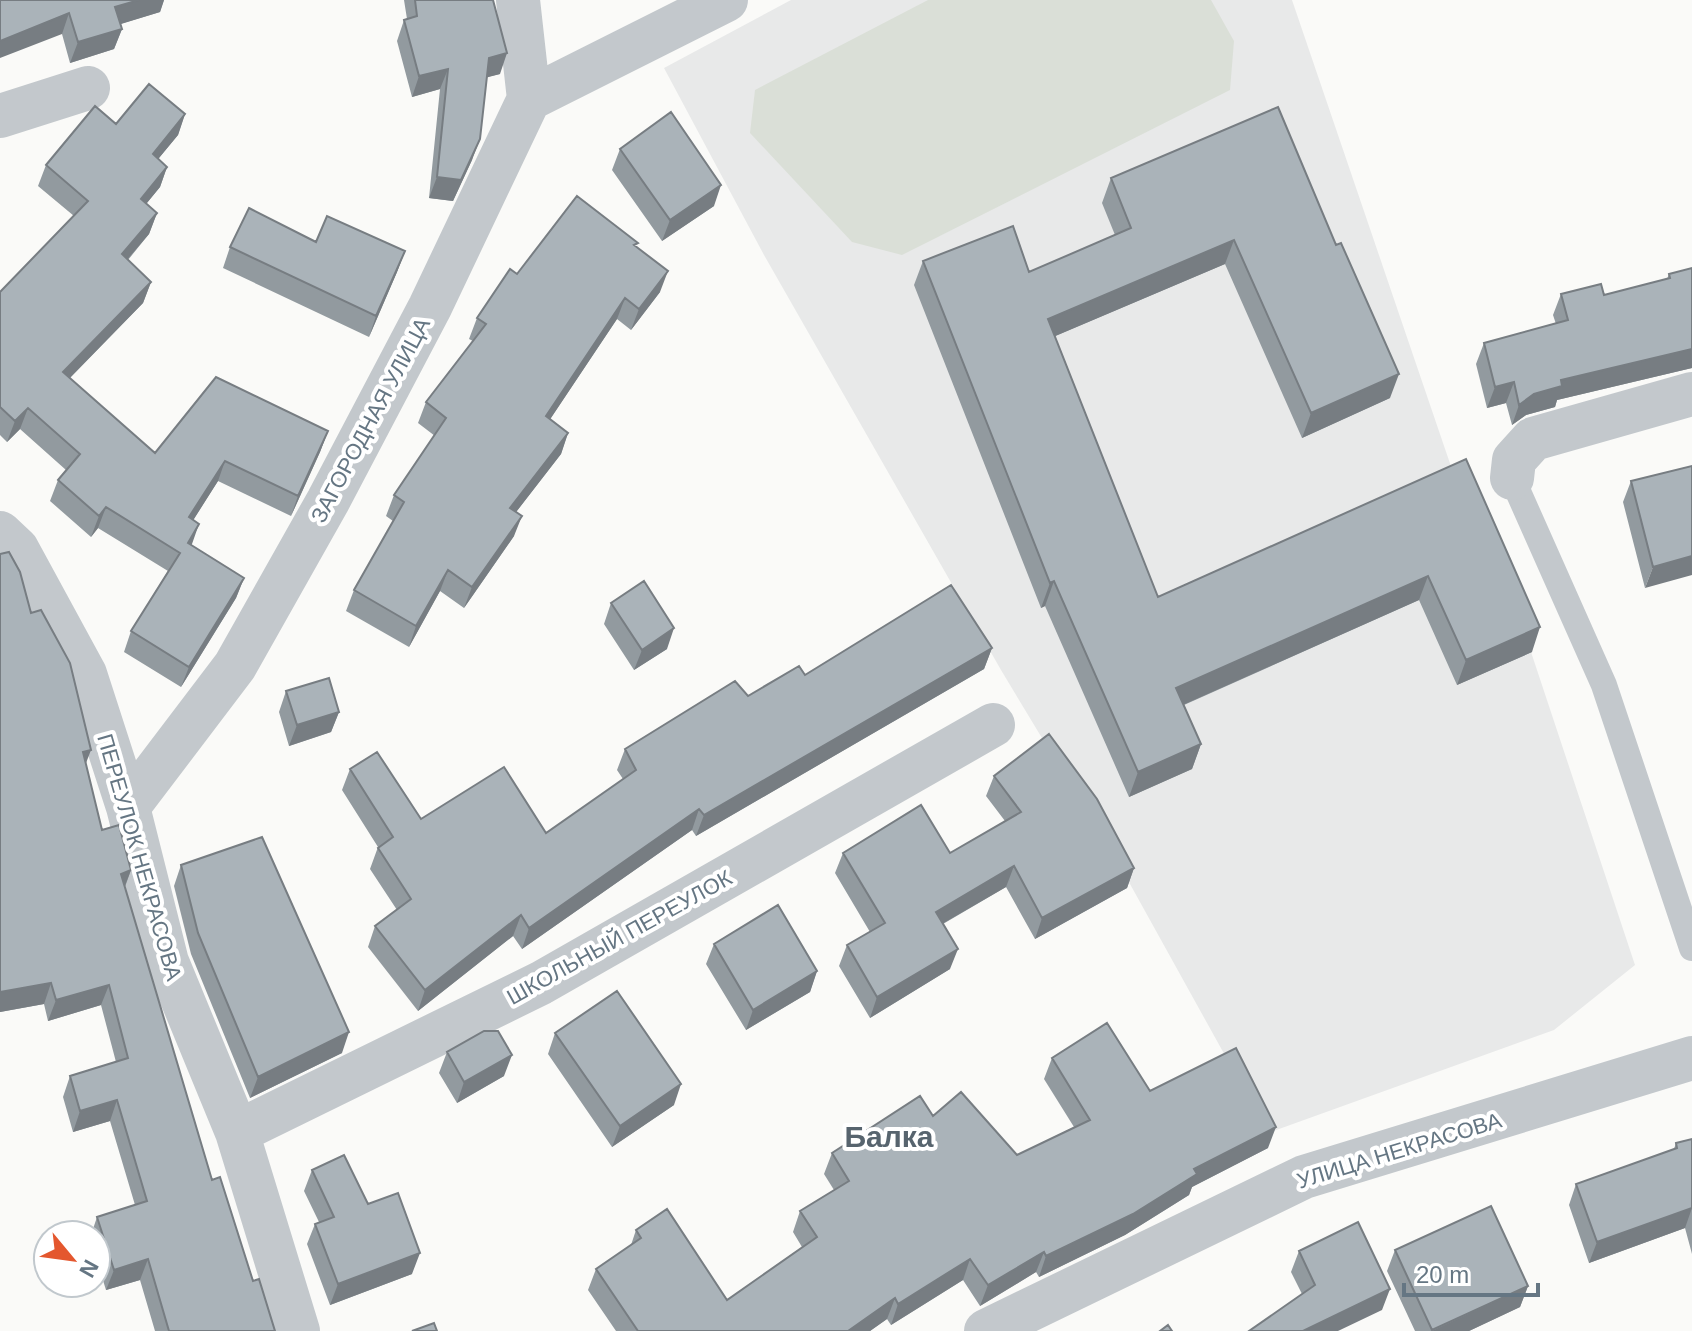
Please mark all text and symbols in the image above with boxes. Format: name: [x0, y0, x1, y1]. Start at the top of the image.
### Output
street label: ЗАГОРОДНАЯ УЛИЦА: [306, 313, 435, 527]
street label: ПЕРЕУЛОК НЕКРАСОВА: [92, 731, 187, 984]
street label: ШКОЛЬНЫЙ ПЕРЕУЛОК: [502, 865, 736, 1010]
street label: УЛИЦА НЕКРАСОВА: [1294, 1107, 1505, 1193]
district label: Балка: [844, 1120, 934, 1153]
north arrow: [32, 1219, 112, 1299]
scale bar: [1404, 1247, 1538, 1297]
text: N: [74, 1255, 104, 1281]
text: 20 m: [1416, 1261, 1469, 1288]

